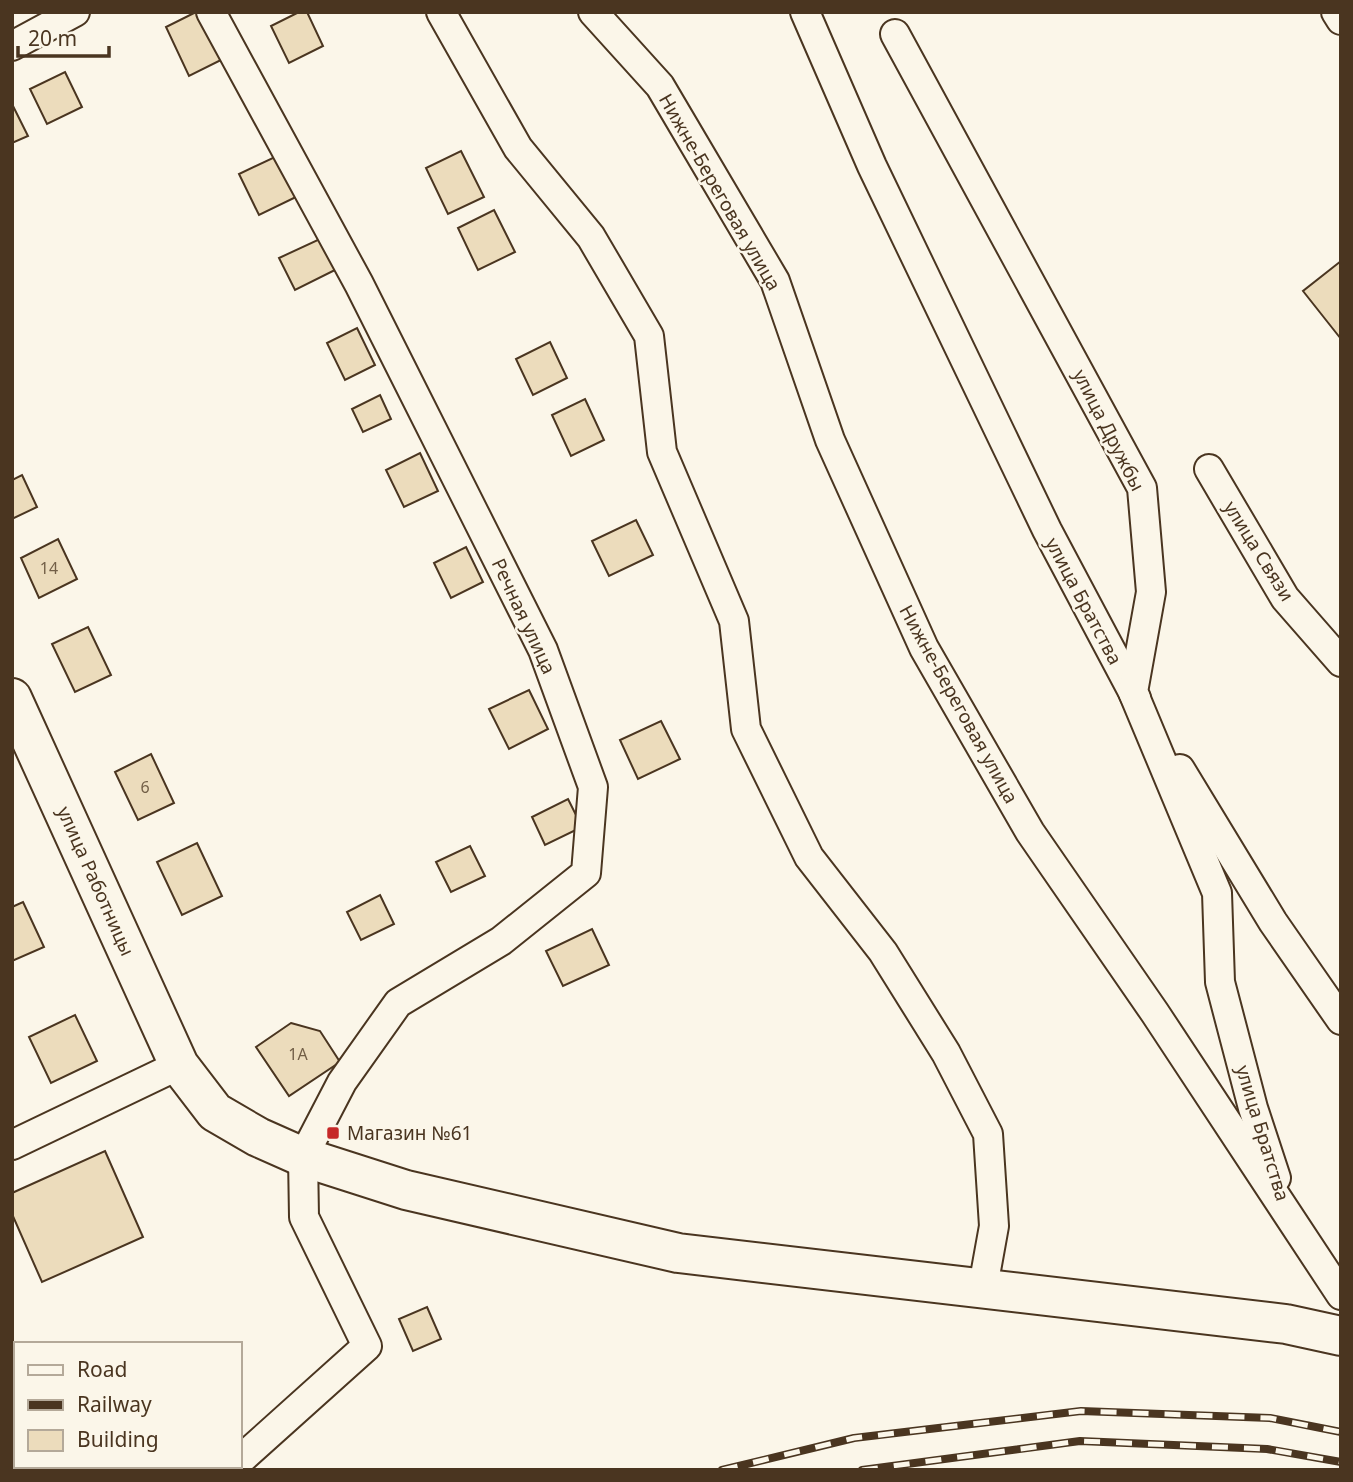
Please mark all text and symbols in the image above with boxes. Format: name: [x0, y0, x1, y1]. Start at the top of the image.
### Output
scale bar: [18, 14, 108, 58]
text: 20 m: [28, 24, 77, 52]
street label: Нижне-Береговая улица: [653, 89, 787, 295]
street label: улица Дружбы: [1067, 365, 1151, 495]
street label: улица Связи: [1218, 496, 1300, 606]
street label: улица Братства: [1040, 533, 1128, 669]
street label: Речная улица: [486, 554, 562, 678]
house number: 14: [40, 557, 58, 579]
street label: Нижне-Береговая улица: [894, 600, 1024, 808]
house number: 6: [140, 776, 150, 798]
street label: улица Работницы: [51, 802, 141, 960]
house number: 1А: [288, 1043, 308, 1065]
street label: улица Братства: [1230, 1062, 1296, 1204]
place label: Магазин №61: [347, 1120, 472, 1146]
marker: Магазин №61: [325, 1125, 341, 1141]
legend: [14, 1342, 242, 1468]
text: Road: [77, 1355, 127, 1383]
text: Railway: [77, 1390, 152, 1418]
text: Building: [77, 1425, 159, 1453]

